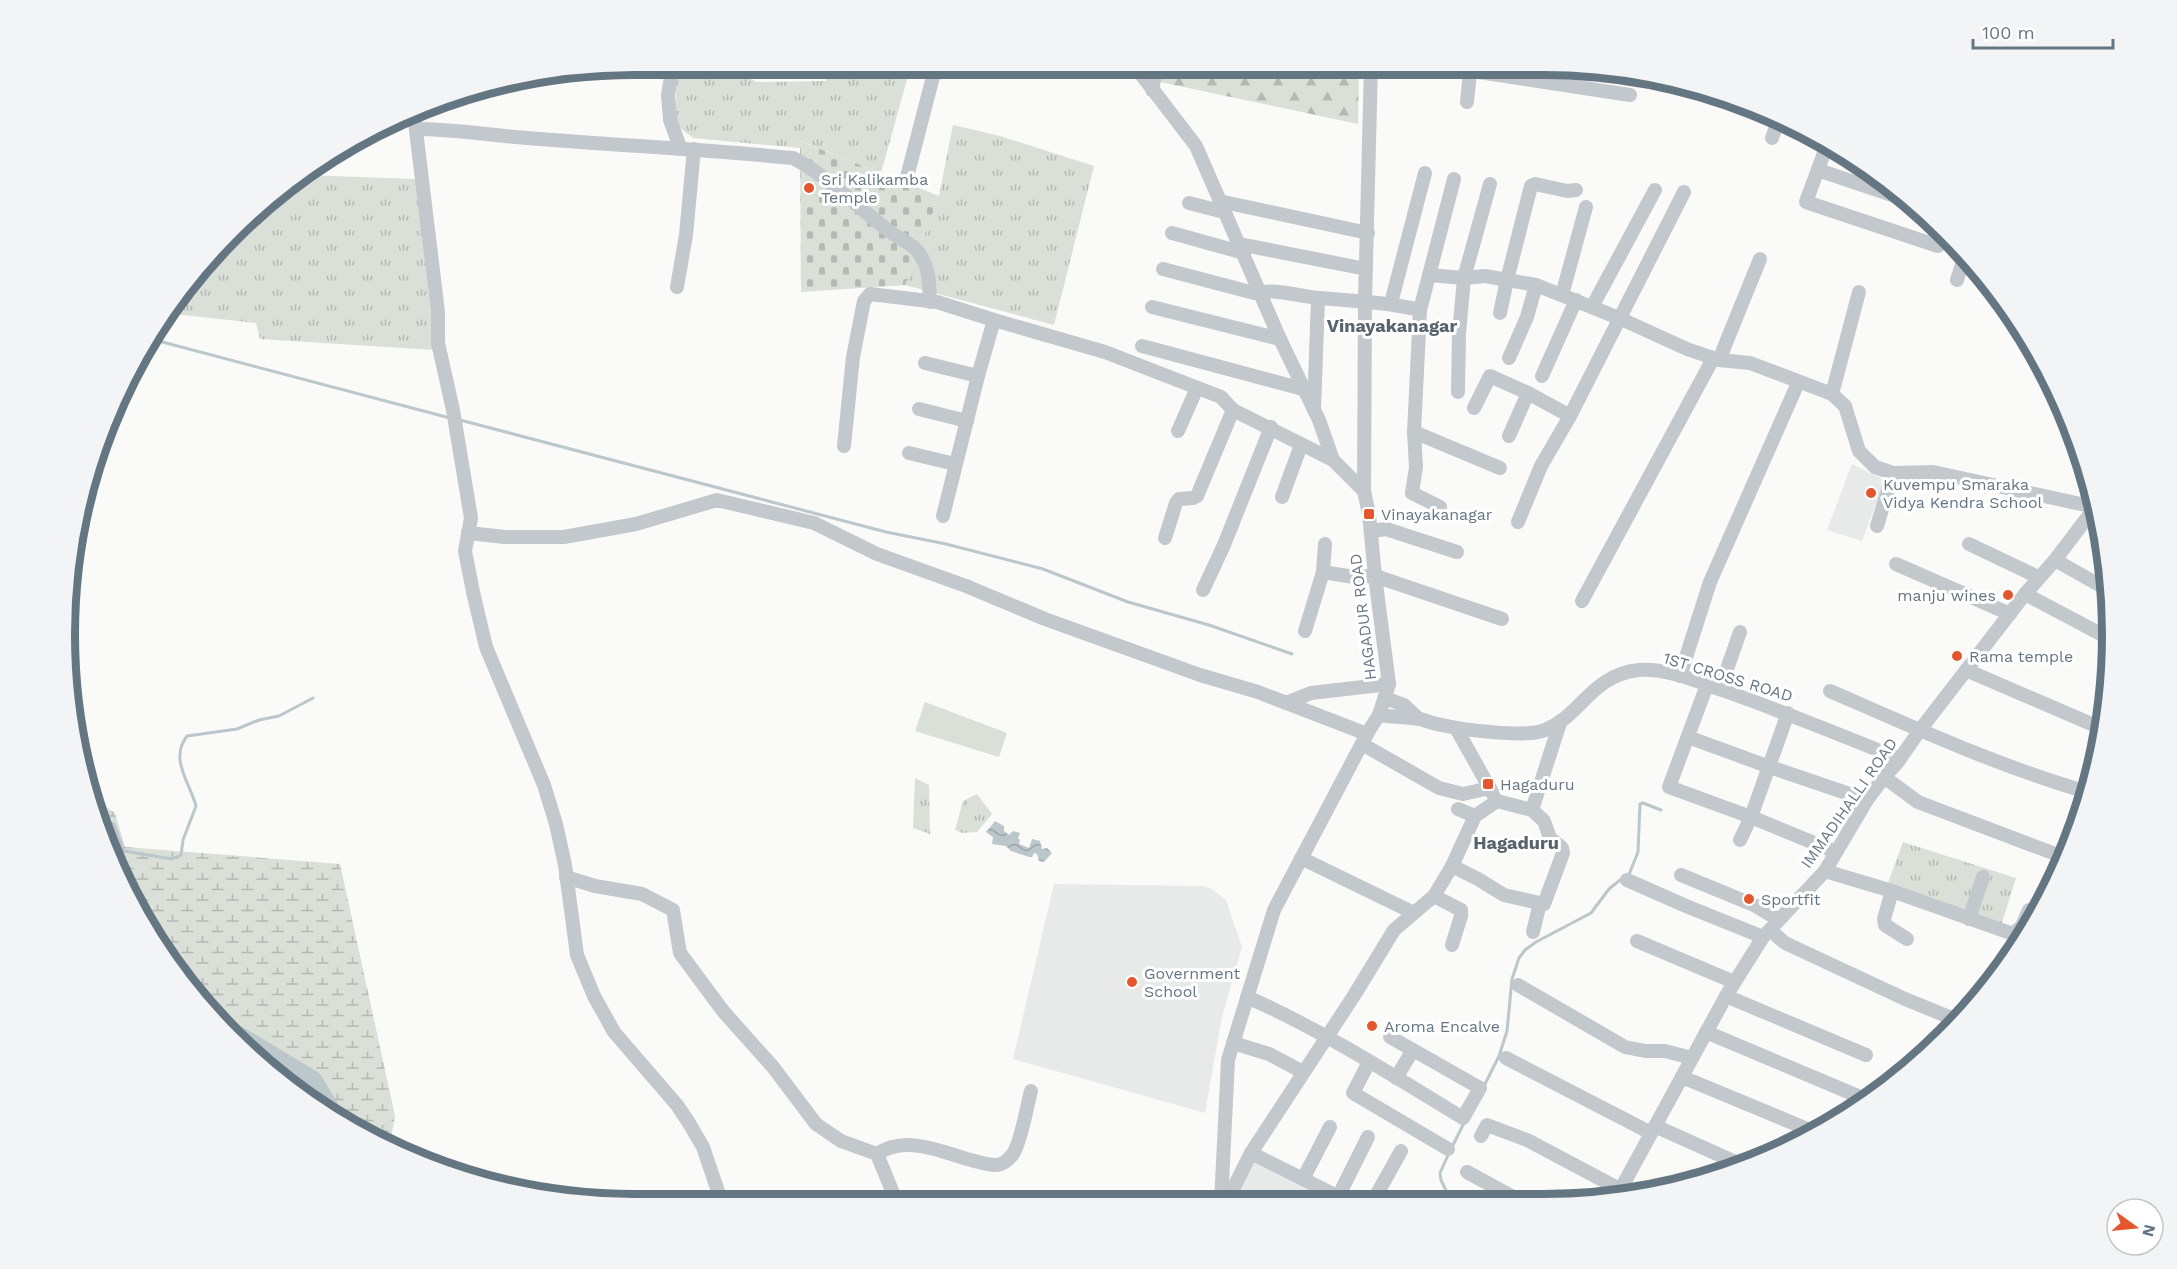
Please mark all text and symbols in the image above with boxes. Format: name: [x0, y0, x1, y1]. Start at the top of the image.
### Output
scale bar: [1973, 12, 2112, 50]
text: 100 m: [1982, 22, 2035, 43]
place label: Sri Kalikamba Temple: [821, 170, 928, 207]
marker: Sri Kalikamba Temple: [802, 181, 816, 195]
district label: Vinayakanagar: [1327, 315, 1457, 336]
place label: Kuvempu Smaraka Vidya Kendra School: [1883, 475, 2043, 512]
marker: Kuvempu Smaraka Vidya Kendra School: [1864, 486, 1878, 500]
place label: Vinayakanagar: [1381, 505, 1493, 524]
marker: Vinayakanagar: [1362, 507, 1376, 521]
street label: HAGADUR ROAD: [1346, 553, 1380, 681]
place label: manju wines: [1897, 586, 1996, 605]
marker: manju wines: [2001, 588, 2015, 602]
place label: Rama temple: [1969, 647, 2073, 666]
street label: 1ST CROSS ROAD: [1661, 648, 1795, 706]
marker: Rama temple: [1950, 649, 1964, 663]
street label: IMMADIHALLI ROAD: [1797, 734, 1901, 872]
place label: Hagaduru: [1500, 775, 1575, 794]
marker: Hagaduru: [1481, 777, 1495, 791]
district label: Hagaduru: [1473, 832, 1559, 853]
place label: Sportfit: [1761, 890, 1821, 909]
marker: Sportfit: [1742, 892, 1756, 906]
place label: Government School: [1144, 964, 1240, 1001]
marker: Government School: [1125, 975, 1139, 989]
place label: Aroma Encalve: [1384, 1017, 1500, 1036]
marker: Aroma Encalve: [1365, 1019, 1379, 1033]
north arrow: [2105, 1197, 2165, 1257]
text: N: [2138, 1223, 2160, 1239]

